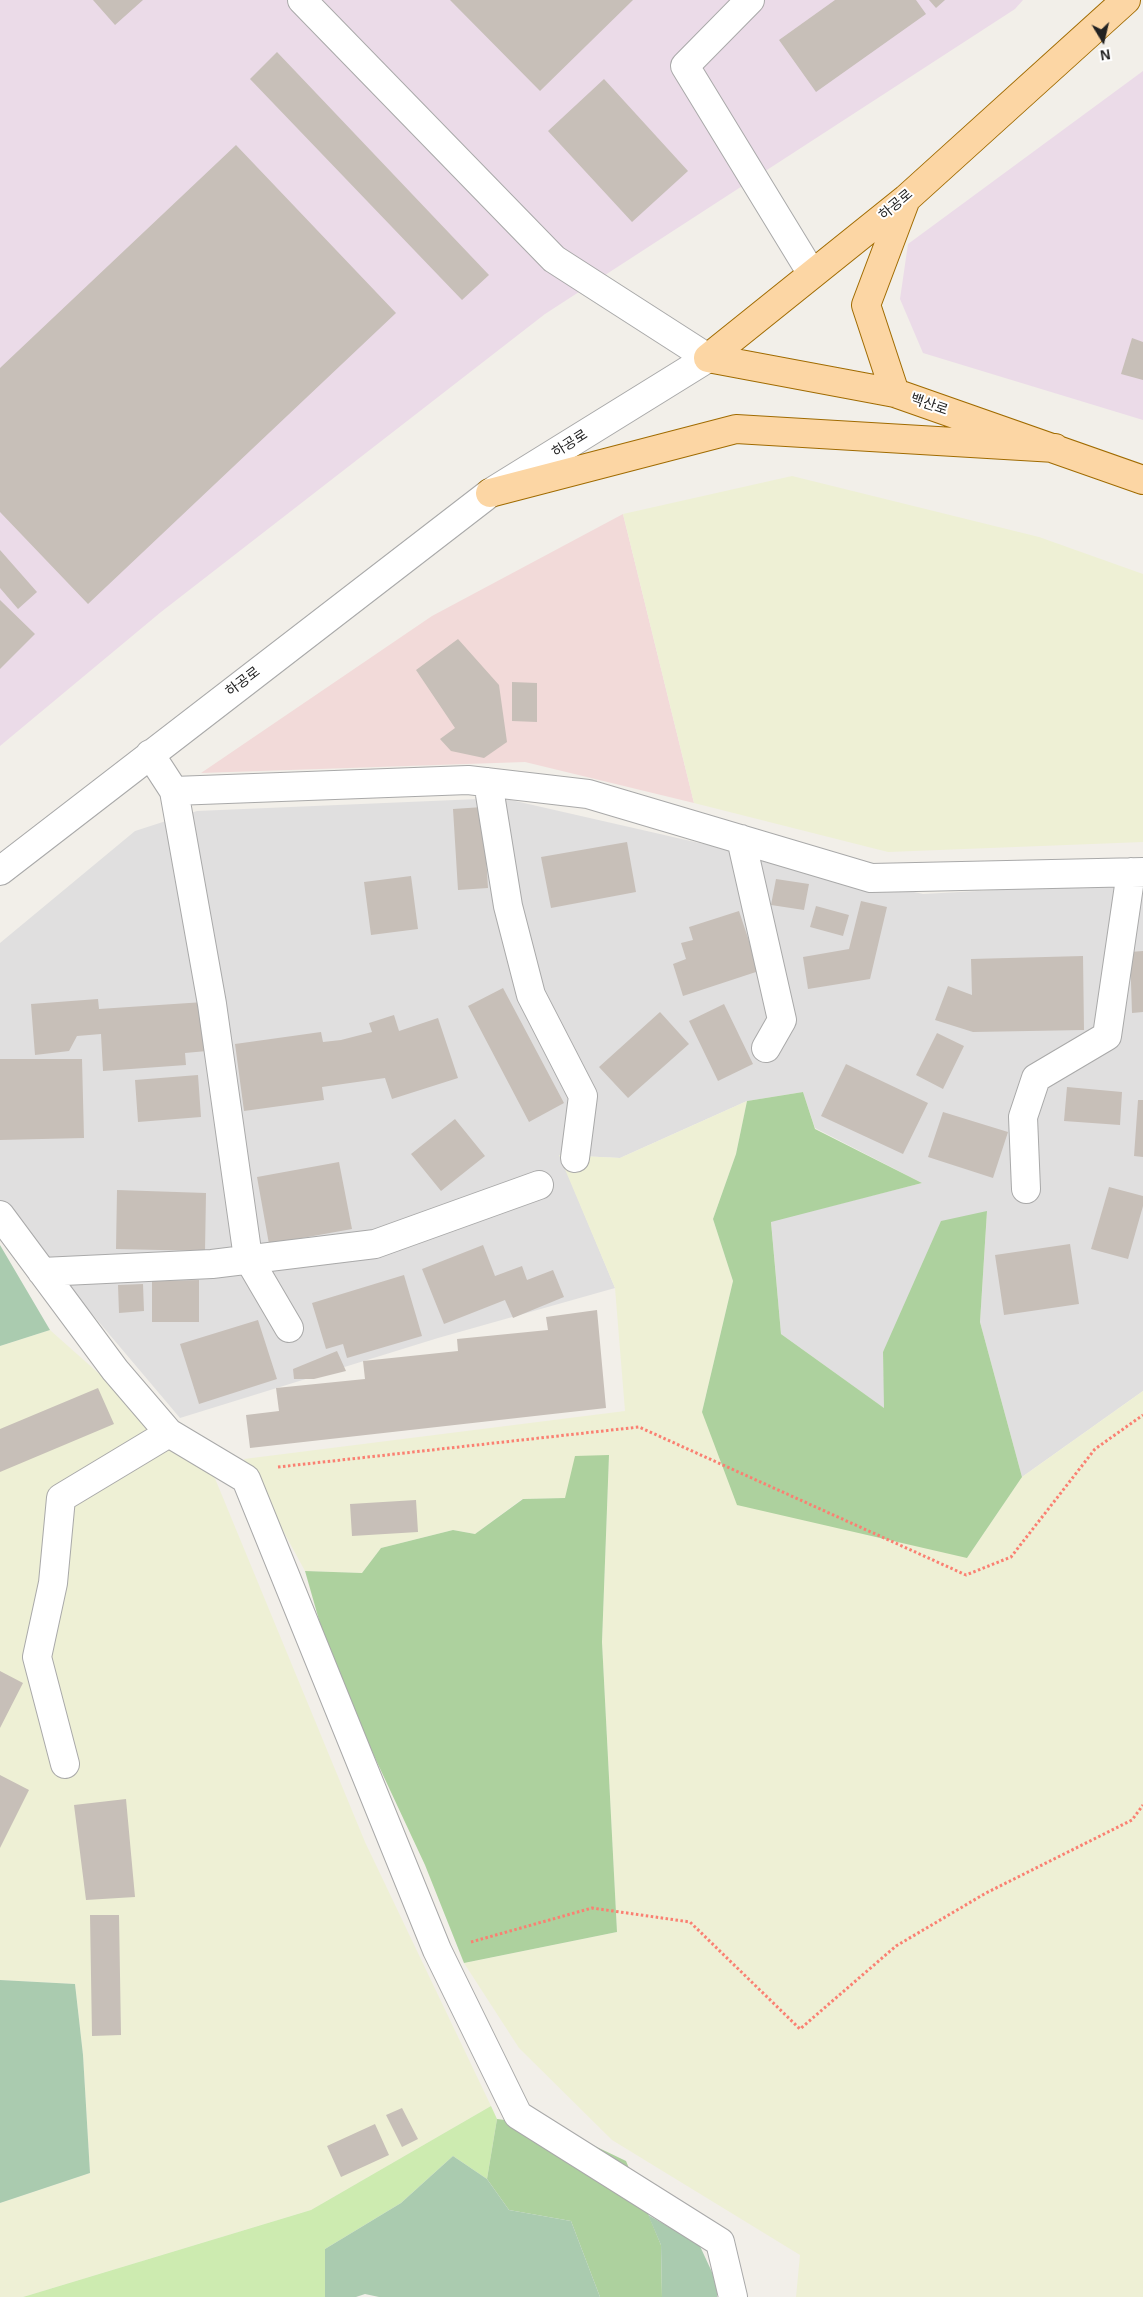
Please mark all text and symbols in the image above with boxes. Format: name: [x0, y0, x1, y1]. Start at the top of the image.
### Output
north arrow: [1078, 15, 1128, 65]
text: N: [1099, 46, 1112, 64]
street label: 하공로: [876, 186, 916, 224]
street label: 백산로: [908, 391, 950, 419]
street label: 하공로: [549, 427, 591, 461]
street label: 하공로: [223, 664, 263, 700]

